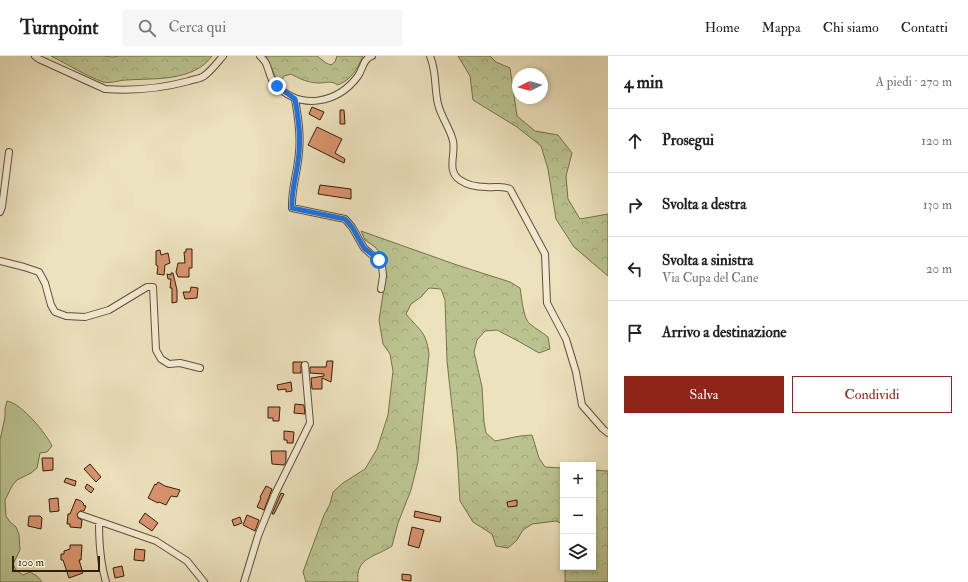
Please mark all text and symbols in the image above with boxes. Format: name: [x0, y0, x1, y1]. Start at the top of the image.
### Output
search box: [122, 10, 402, 46]
text: Turnpoint: [20, 16, 98, 40]
icon: search: [136, 17, 158, 39]
text: Cerca qui: [168, 18, 226, 37]
text: Home: [705, 19, 740, 36]
text: Mappa: [762, 19, 801, 36]
text: Chi siamo: [823, 19, 879, 36]
text: Contatti: [901, 19, 948, 36]
north arrow: [512, 68, 548, 104]
text: 4 min: [624, 72, 663, 93]
text: A piedi · 270 m: [876, 74, 952, 90]
route end: [268, 77, 286, 95]
icon: ahead: [624, 130, 646, 152]
text: Prosegui: [662, 131, 714, 150]
text: 120 m: [921, 133, 952, 149]
icon: right: [624, 194, 646, 216]
text: Svolta a destra: [662, 195, 746, 214]
text: 130 m: [923, 197, 952, 213]
route start: [370, 251, 388, 269]
text: Svolta a sinistra: [662, 251, 754, 270]
icon: left: [624, 258, 646, 280]
text: 20 m: [926, 261, 952, 277]
text: Via Cupa del Cane: [662, 270, 758, 286]
icon: arrive: [624, 322, 646, 344]
text: Arrivo a destinazione: [662, 323, 787, 342]
button: Salva: [624, 376, 784, 413]
button: Condividi: [792, 376, 952, 413]
map controls: [560, 462, 596, 570]
button: +: [560, 462, 596, 498]
button: −: [560, 498, 596, 534]
button: layers: [560, 534, 596, 570]
scale bar: [12, 554, 100, 573]
text: 100 m: [18, 556, 44, 569]

